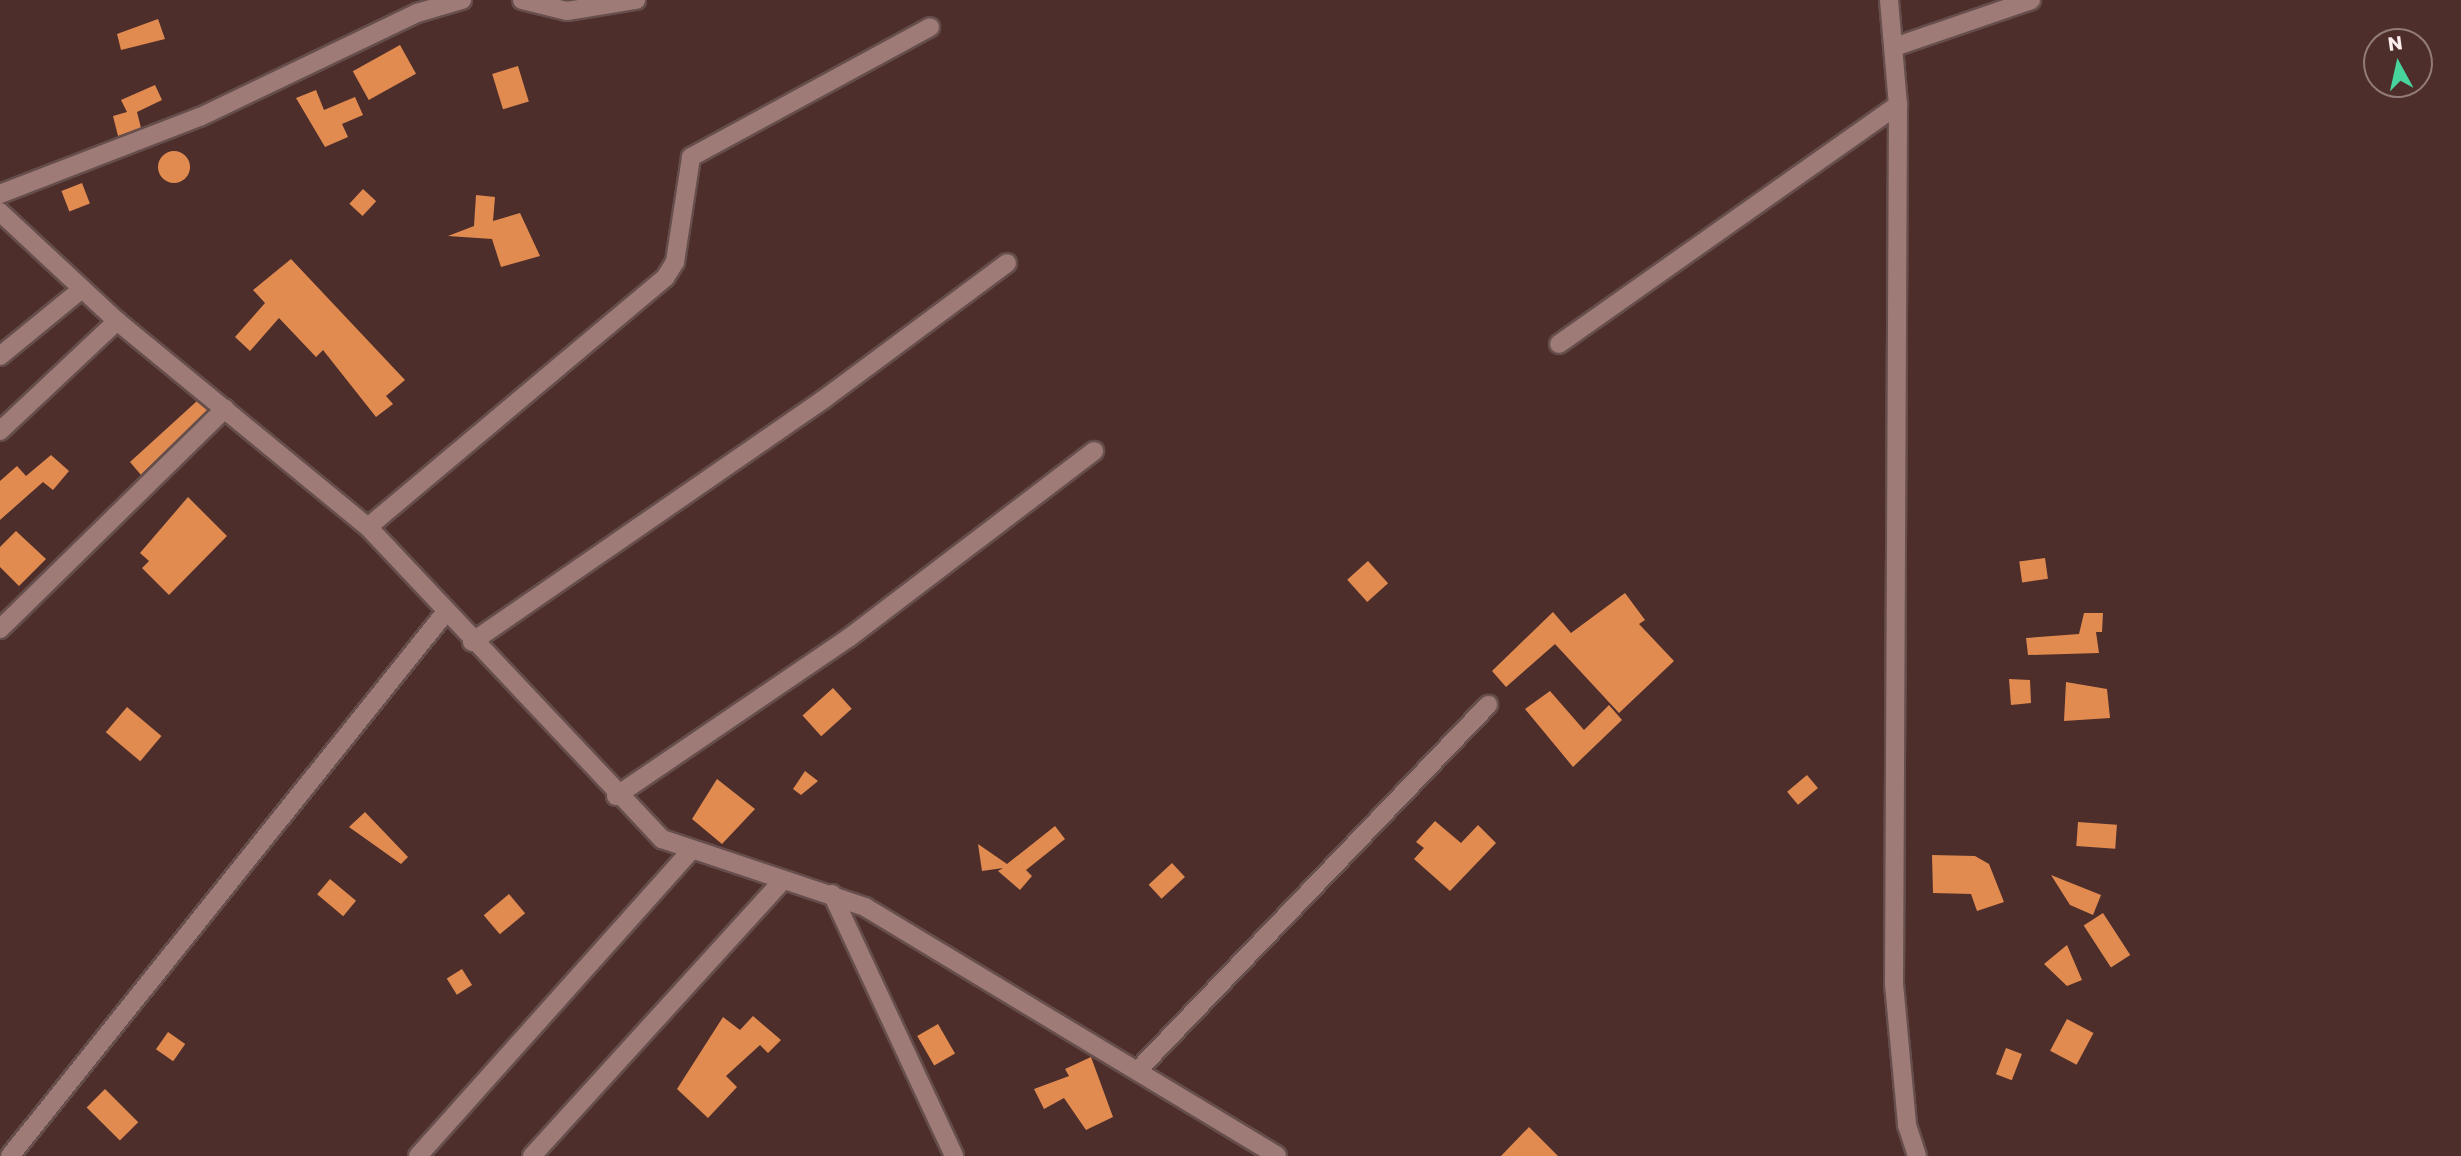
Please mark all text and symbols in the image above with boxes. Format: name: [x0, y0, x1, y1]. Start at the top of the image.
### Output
north arrow: [2363, 28, 2433, 98]
text: N: [2386, 29, 2404, 58]

